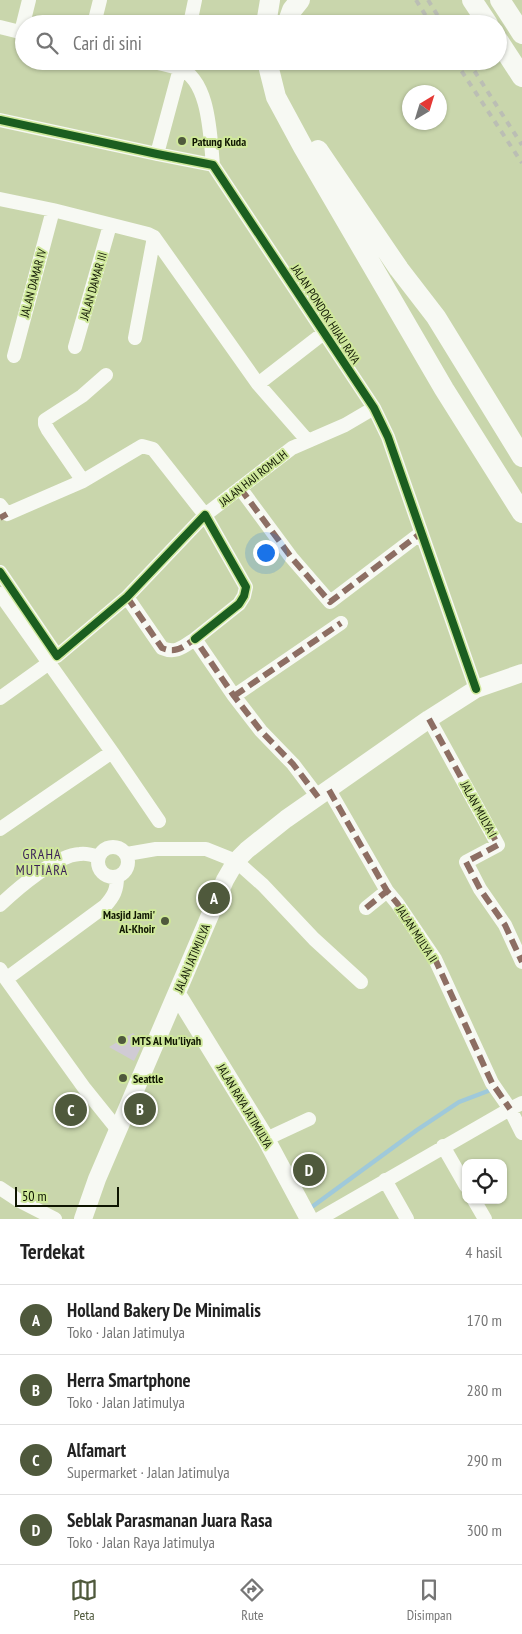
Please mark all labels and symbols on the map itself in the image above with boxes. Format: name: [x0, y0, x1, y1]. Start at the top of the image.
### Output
north arrow: [402, 85, 447, 130]
place label: Patung Kuda: [192, 134, 246, 149]
marker: Patung Kuda: [176, 135, 188, 147]
street label: JALAN DAMAR IV: [16, 247, 49, 320]
street label: JALAN DAMAR III: [76, 250, 110, 323]
street label: JALAN PONDOK HIJAU RAYA: [288, 261, 364, 367]
street label: JALAN HAJI ROMLIH: [215, 447, 290, 510]
your location: [253, 540, 279, 566]
street label: JALAN MULYA I: [457, 778, 500, 840]
district label: GRAHA MUTIARA: [16, 845, 68, 879]
pin: A: [198, 879, 230, 917]
street label: JALAN MULYA II: [393, 902, 441, 965]
place label: Masjid Jami' Al-Khoir: [103, 907, 155, 936]
marker: Masjid Jami' Al-Khoir: [159, 915, 171, 927]
street label: JALAN JATIMULYA: [171, 921, 213, 995]
place label: MTS Al Mu'liyah: [132, 1033, 201, 1048]
marker: MTS Al Mu'liyah: [116, 1034, 128, 1046]
street label: JALAN RAYA JATIMULYA: [213, 1060, 276, 1151]
place label: Seattle: [133, 1071, 163, 1086]
marker: Seattle: [117, 1072, 129, 1084]
pin: B: [124, 1090, 156, 1128]
pin: C: [55, 1091, 87, 1129]
pin: D: [293, 1151, 325, 1189]
scale bar: [15, 1184, 119, 1207]

